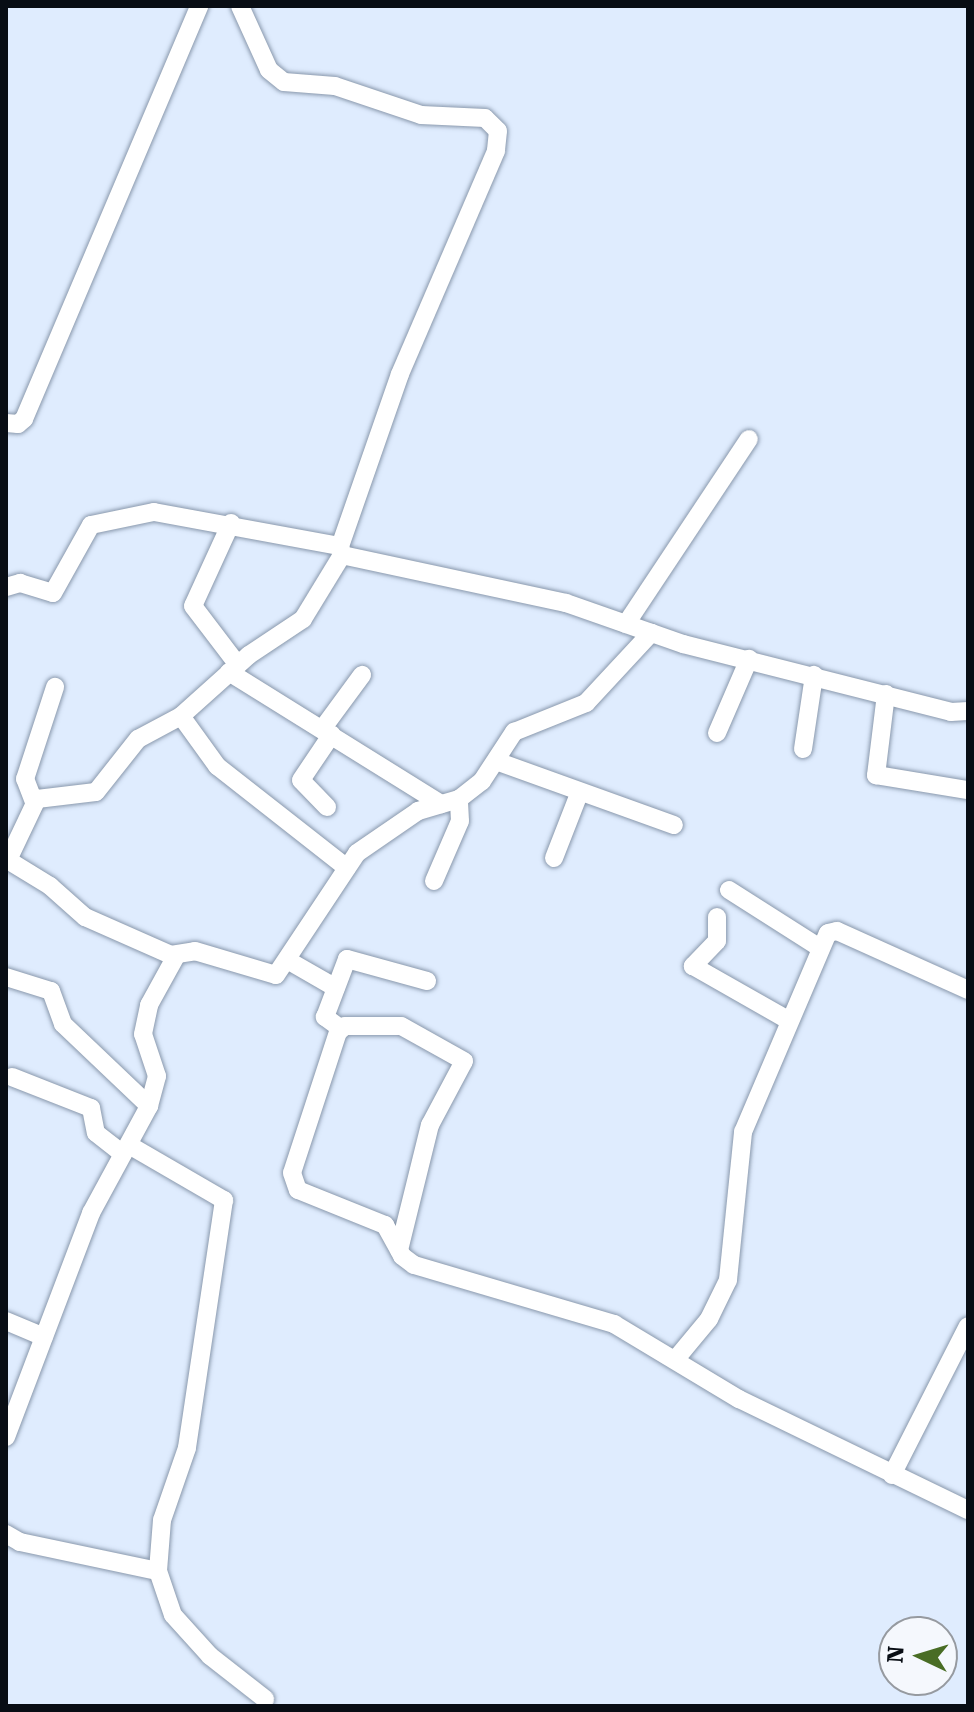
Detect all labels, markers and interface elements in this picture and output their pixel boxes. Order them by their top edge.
north arrow [878,1616,958,1696]
text: N [882,1645,909,1664]

